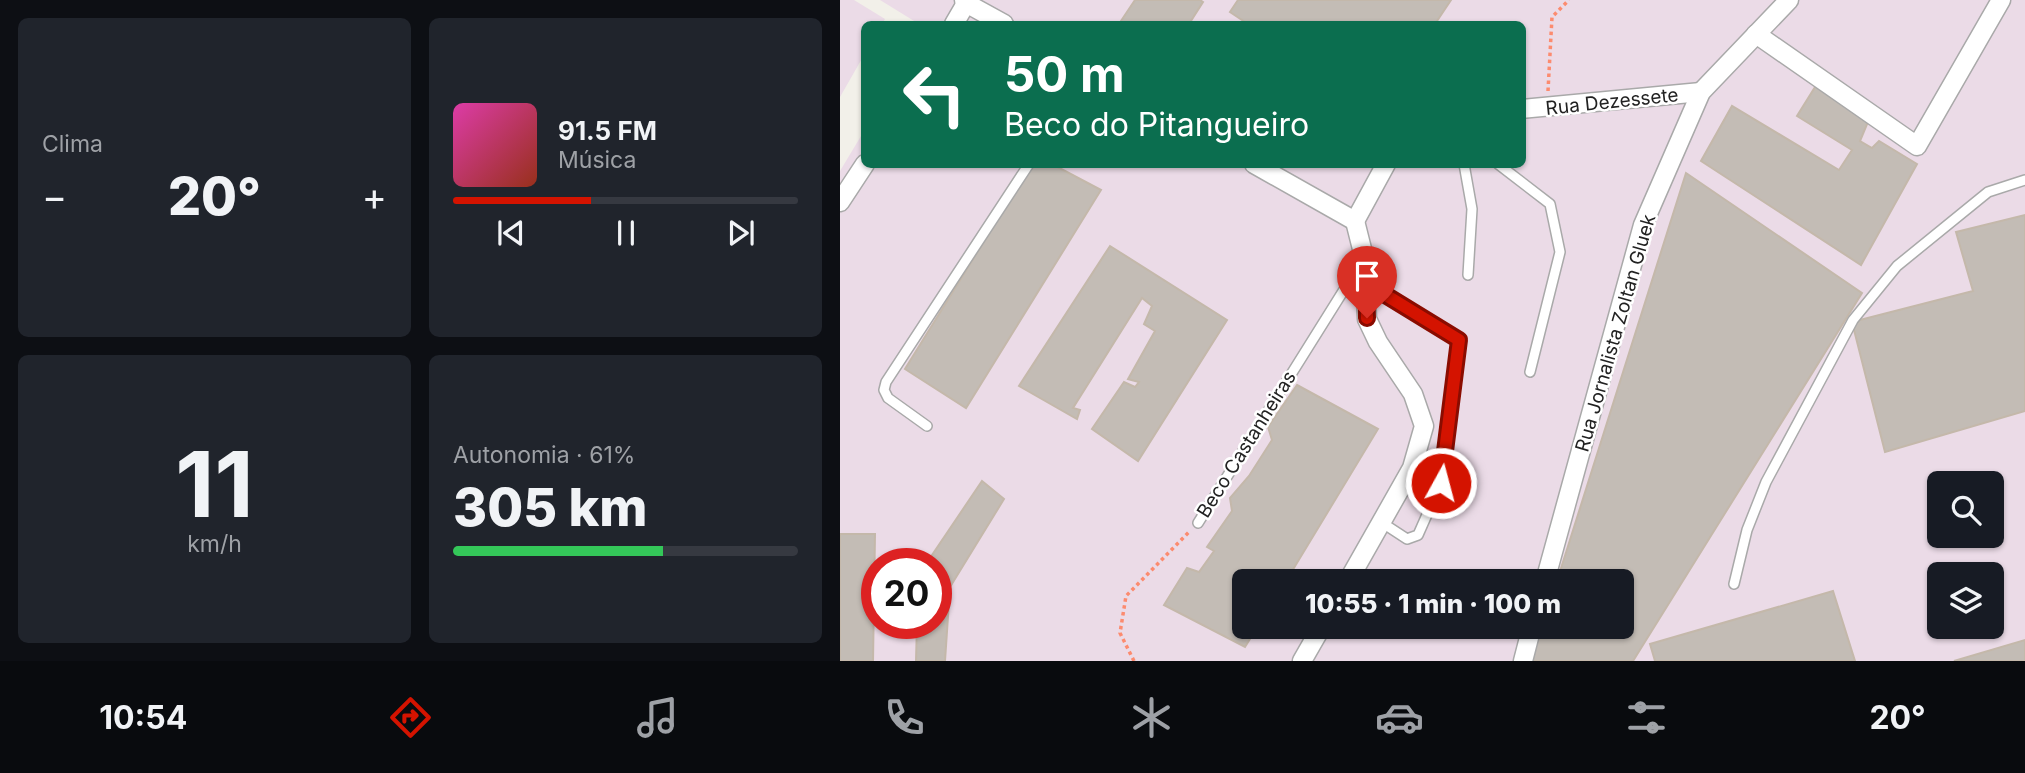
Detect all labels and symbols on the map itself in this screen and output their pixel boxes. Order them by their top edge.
street label: Rua Dezessete [1544,83,1680,120]
street label: Rua Jornalista Zoltan Gluek [1571,211,1661,454]
pin [1337,246,1397,318]
street label: Beco Castanheiras [1192,367,1301,522]
position arrow [1404,446,1478,520]
speed limit sign: 20 [861,548,952,639]

